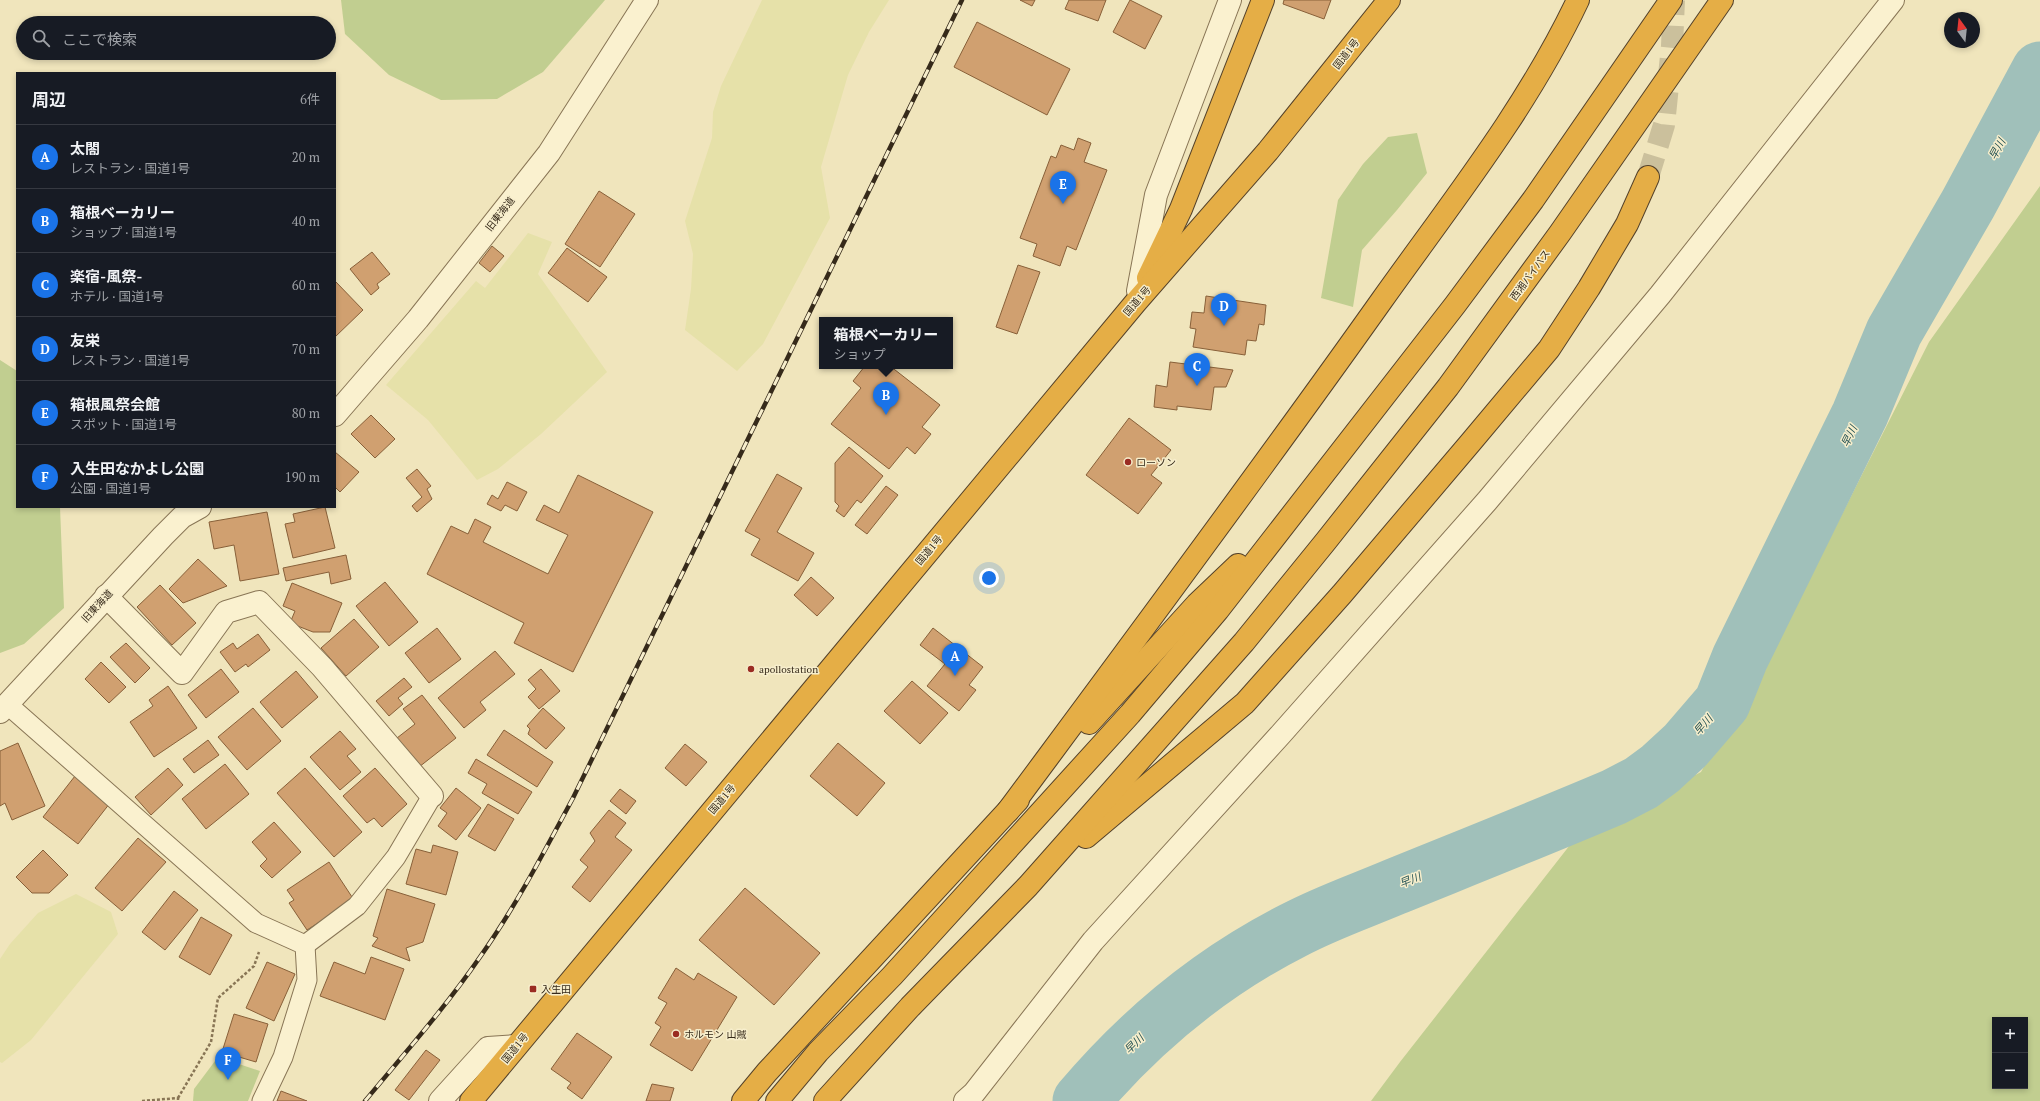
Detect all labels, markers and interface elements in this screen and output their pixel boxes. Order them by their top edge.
north arrow [1944,12,1980,48]
search box [16,16,336,60]
icon: search [30,27,52,49]
text: ここで検索 [62,29,137,49]
street label: 国道1号 [1330,36,1362,72]
text: 周辺 [32,88,66,111]
text: 6件 [300,90,320,108]
water label: 早川 [1986,135,2009,162]
text: 太閤 [70,138,100,158]
text: A [40,148,50,166]
text: 20 m [292,148,320,166]
text: レストラン · 国道1号 [70,159,190,177]
pin: E [1050,171,1076,204]
street label: 旧東海道 [483,194,517,234]
text: 箱根ベーカリー [70,202,175,222]
text: B [41,212,49,230]
text: 40 m [292,212,320,230]
text: ショップ · 国道1号 [70,223,177,241]
street label: 西湘バイパス [1507,247,1553,303]
text: 楽宿-風祭- [70,266,142,286]
text: C [41,276,49,294]
text: 60 m [292,276,320,294]
street label: 国道1号 [1121,283,1153,319]
text: ホテル · 国道1号 [70,287,164,305]
pin: D [1211,293,1237,326]
popup [819,317,953,369]
text: 箱根ベーカリー [833,324,939,344]
text: 友栄 [70,330,100,350]
text: D [40,340,50,358]
text: 70 m [292,340,320,358]
text: ショップ [833,345,886,363]
text: レストラン · 国道1号 [70,351,190,369]
pin: C [1184,353,1210,386]
pin: B [873,382,899,415]
text: 箱根風祭会館 [70,394,160,414]
text: E [41,404,49,422]
text: 80 m [292,404,320,422]
text: スポット · 国道1号 [70,415,177,433]
water label: 早川 [1838,422,1861,449]
place label: ローソン [1136,456,1176,469]
marker: ローソン [1123,457,1133,467]
text: 入生田なかよし公園 [70,458,204,478]
text: F [41,468,49,486]
text: 190 m [285,468,320,486]
text: 公園 · 国道1号 [70,479,151,497]
street label: 国道1号 [913,532,945,568]
your location [979,568,999,588]
street label: 旧東海道 [79,587,115,625]
pin: A [942,643,968,676]
place label: apollostation [759,663,818,676]
marker: apollostation [746,664,756,674]
water label: 早川 [1691,711,1716,738]
street label: 国道1号 [706,781,738,817]
water label: 早川 [1397,869,1424,891]
place label: 入生田 [541,983,571,996]
marker: 入生田 [528,984,538,994]
map controls [1992,1017,2028,1089]
button: + [1992,1017,2028,1053]
place label: ホルモン 山賊 [684,1028,746,1041]
marker: ホルモン 山賊 [671,1029,681,1039]
street label: 国道1号 [499,1030,531,1066]
water label: 早川 [1121,1031,1147,1057]
pin: F [215,1047,241,1080]
button: − [1992,1053,2028,1089]

